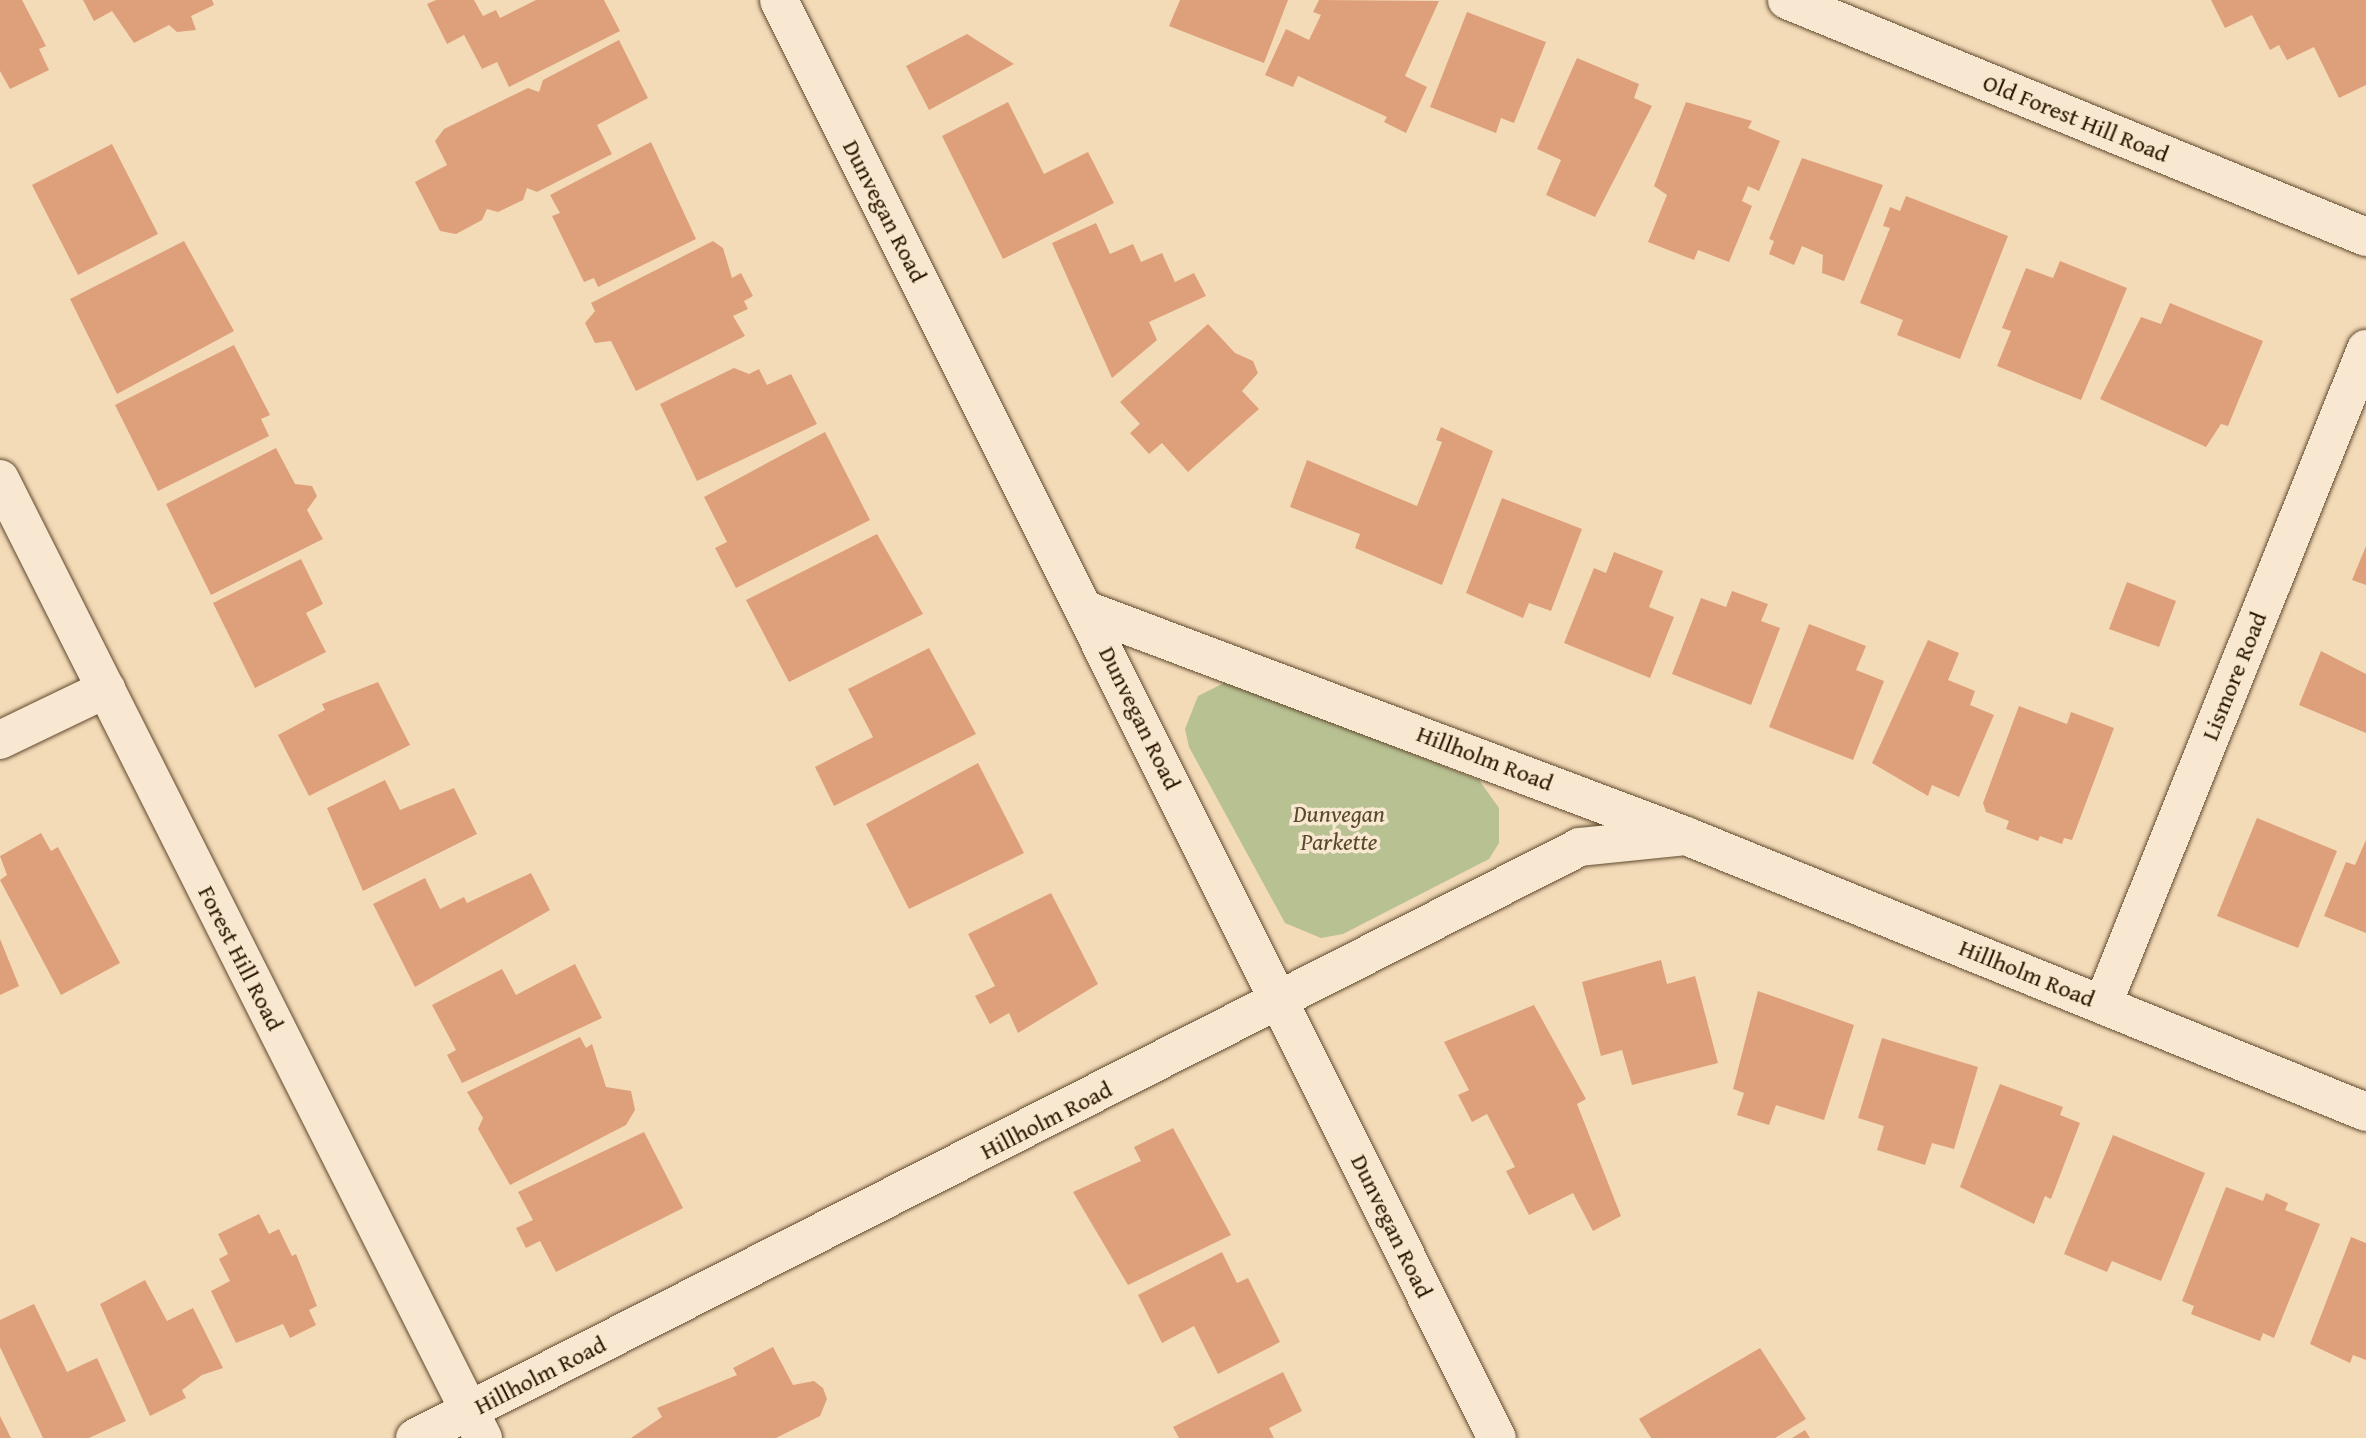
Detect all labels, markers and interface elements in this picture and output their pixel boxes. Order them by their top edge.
street label: Old Forest Hill Road [1979,68,2173,168]
street label: Dunvegan Road [837,135,933,287]
street label: Lismore Road [2195,608,2273,744]
street label: Dunvegan Road [1093,642,1187,794]
street label: Hillholm Road [1413,719,1557,797]
park label: Dunvegan Parkette [1293,800,1385,856]
street label: Forest Hill Road [192,881,290,1035]
street label: Hillholm Road [1955,933,2099,1013]
street label: Hillholm Road [975,1075,1117,1165]
street label: Dunvegan Road [1345,1150,1439,1302]
street label: Hillholm Road [469,1330,611,1420]

